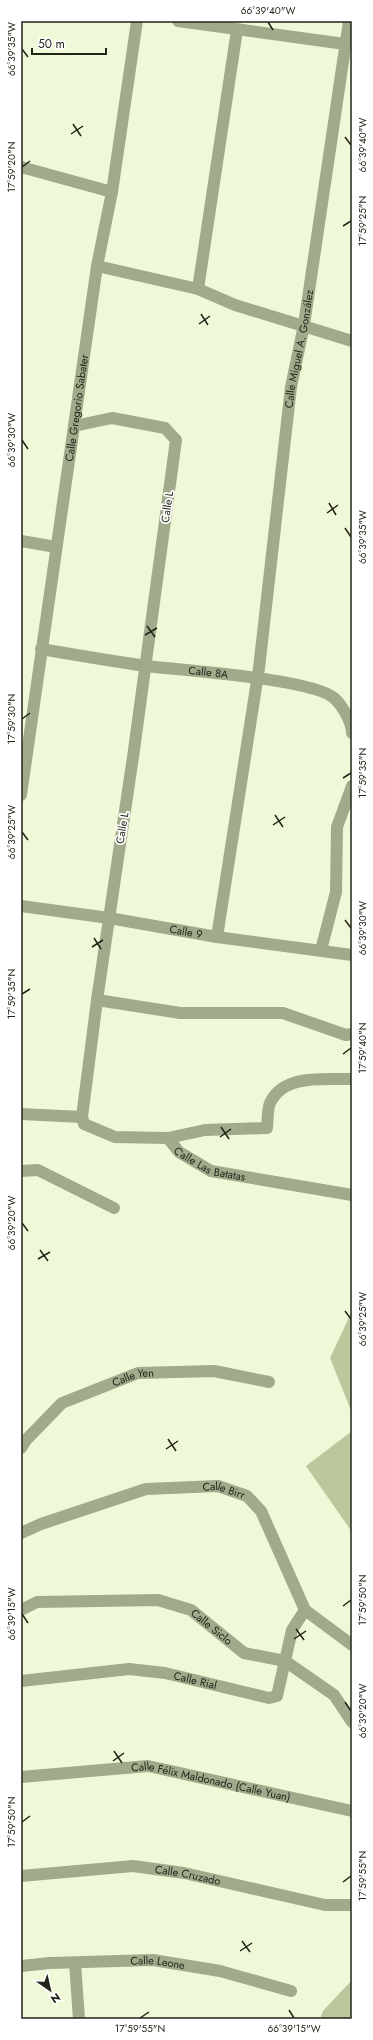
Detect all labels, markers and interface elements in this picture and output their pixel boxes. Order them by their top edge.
text: 66°39'40"W [241,3,295,18]
text: 66°39'35"W [4,22,19,76]
scale bar [32,30,106,56]
text: 50 m [38,35,65,53]
text: 66°39'40"W [355,118,370,172]
text: 17°59'20"N [4,142,19,192]
text: 17°59'25"N [355,196,370,246]
street label: Calle Miguel A. González [281,288,317,409]
street label: Calle Gregorio Sabater [61,353,92,463]
text: 66°39'30"W [4,413,19,467]
street label: Calle L [157,490,177,524]
text: 66°39'35"W [355,510,370,564]
street label: Calle 8A [188,662,230,682]
text: 17°59'30"N [4,694,19,744]
text: 17°59'35"N [355,748,370,798]
text: 66°39'25"W [4,805,19,859]
street label: Calle L [112,811,132,845]
text: 66°39'30"W [355,901,370,955]
street label: Calle 9 [168,921,204,942]
text: 17°59'35"N [4,969,19,1019]
text: 17°59'40"N [355,1022,370,1074]
street label: Calle Las Batatas [170,1143,247,1185]
text: 66°39'20"W [4,1196,19,1250]
text: 66°39'25"W [355,1292,370,1346]
street label: Calle Yen [110,1365,154,1391]
street label: Calle Birr [202,1478,247,1503]
text: 17°59'50"N [355,1575,370,1625]
text: 66°39'15"W [4,1587,19,1641]
street label: Calle Siclo [187,1605,236,1649]
street label: Calle Rial [172,1667,218,1693]
text: 66°39'20"W [355,1684,370,1738]
street label: Calle Félix Maldonado (Calle Yuan) [131,1758,292,1805]
text: 17°59'50"N [4,1797,19,1847]
text: 17°59'55"N [355,1851,370,1901]
street label: Calle Cruzado [154,1861,222,1889]
street label: Calle Leone [130,1952,186,1973]
north arrow [30,1970,70,2010]
text: N [47,1989,64,2007]
text: 17°59'55"N [115,2021,165,2036]
text: 66°39'15"W [267,2021,321,2036]

